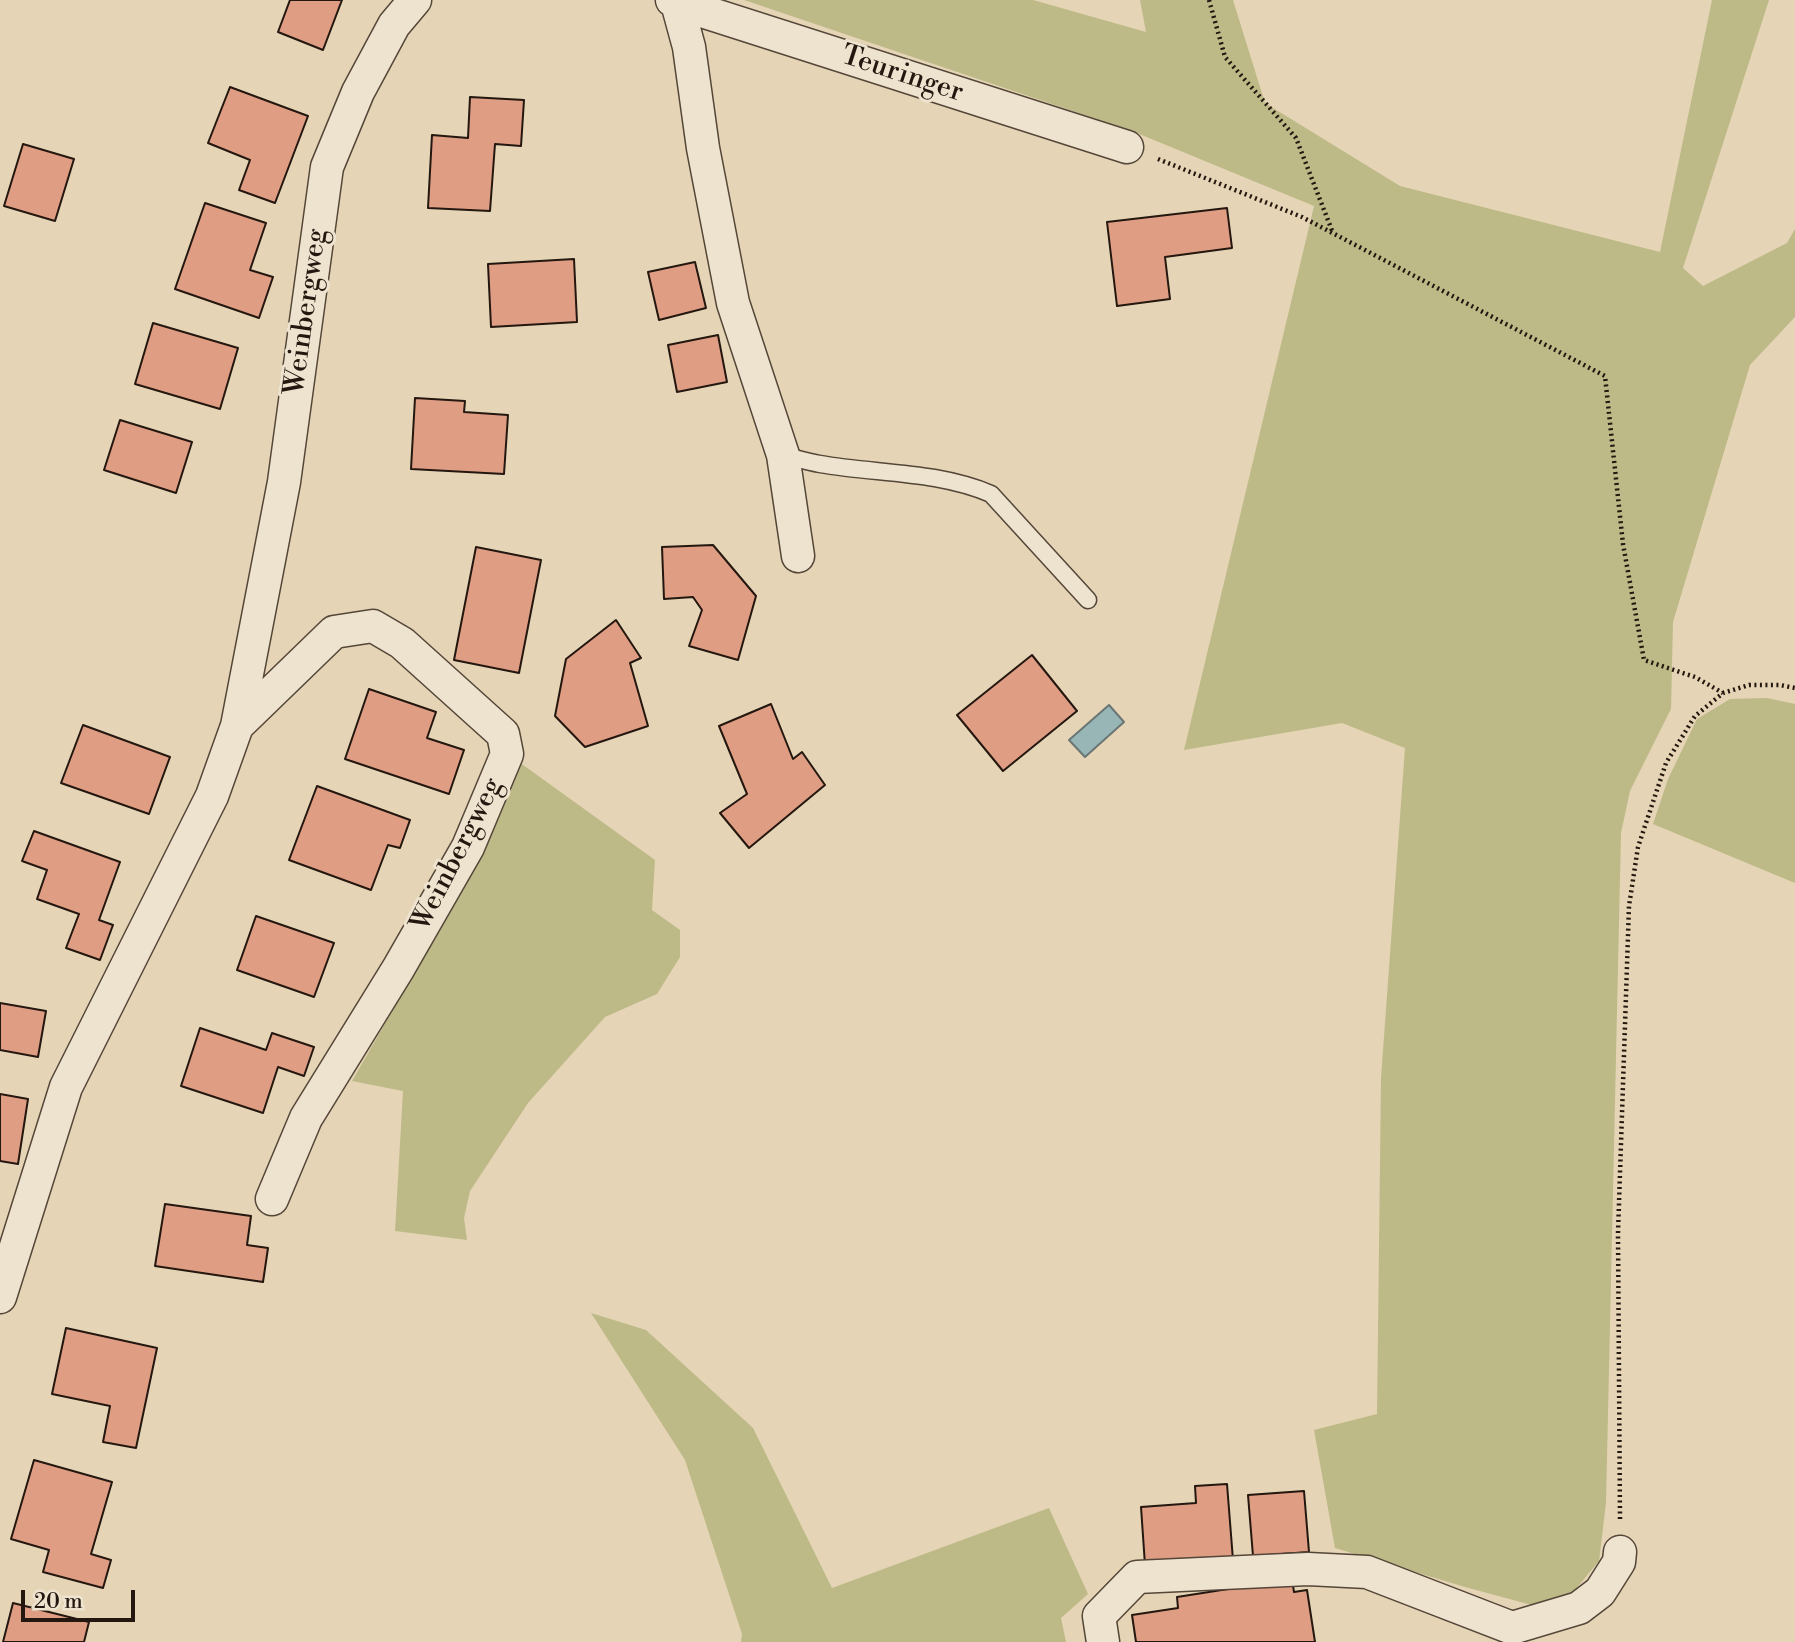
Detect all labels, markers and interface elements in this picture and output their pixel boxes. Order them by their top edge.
street label: Teuringer [837,40,967,110]
street label: Weinbergweg [279,227,335,397]
street label: Weinbergweg [405,773,511,937]
scale bar [24,1576,138,1620]
text: 20 m [34,1589,83,1615]

